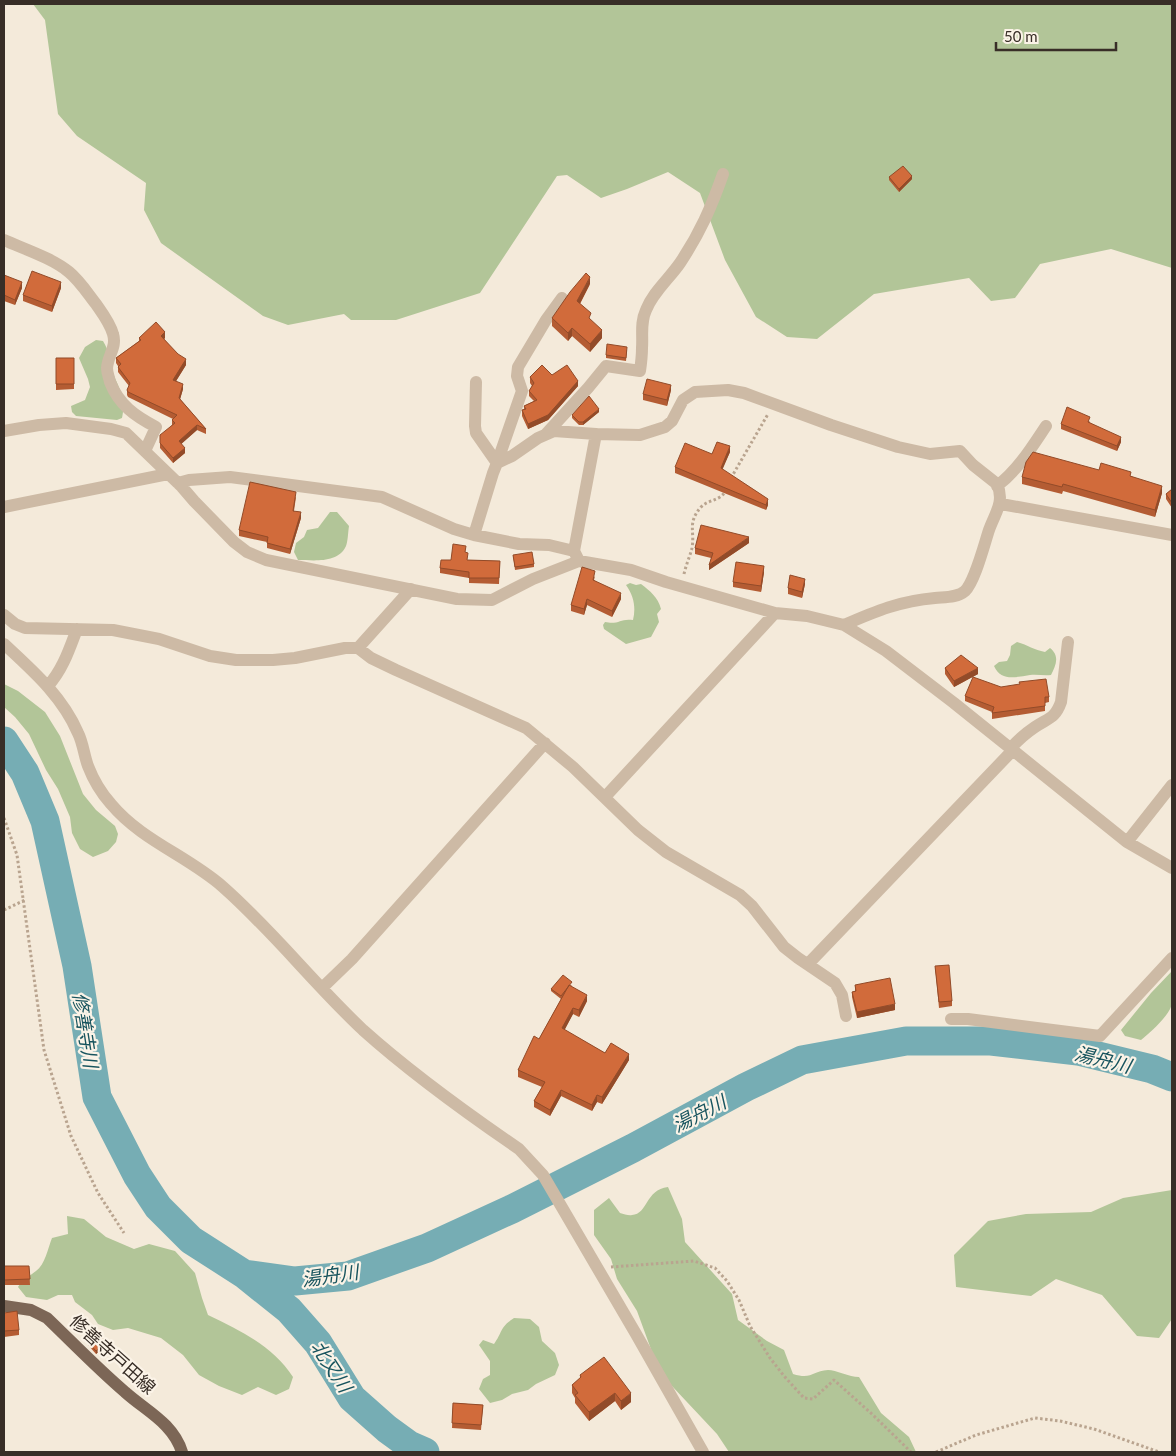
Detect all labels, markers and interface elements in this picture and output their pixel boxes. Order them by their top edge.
scale bar [996,20,1116,52]
text: 50 m [1004,27,1038,45]
water label: 修善寺川 [69,991,104,1071]
water label: 湯舟川 [1073,1041,1135,1078]
water label: 湯舟川 [668,1089,731,1136]
water label: 湯舟川 [300,1259,362,1290]
street label: 修善寺戸田線 [66,1310,160,1398]
water label: 北又川 [307,1336,358,1398]

